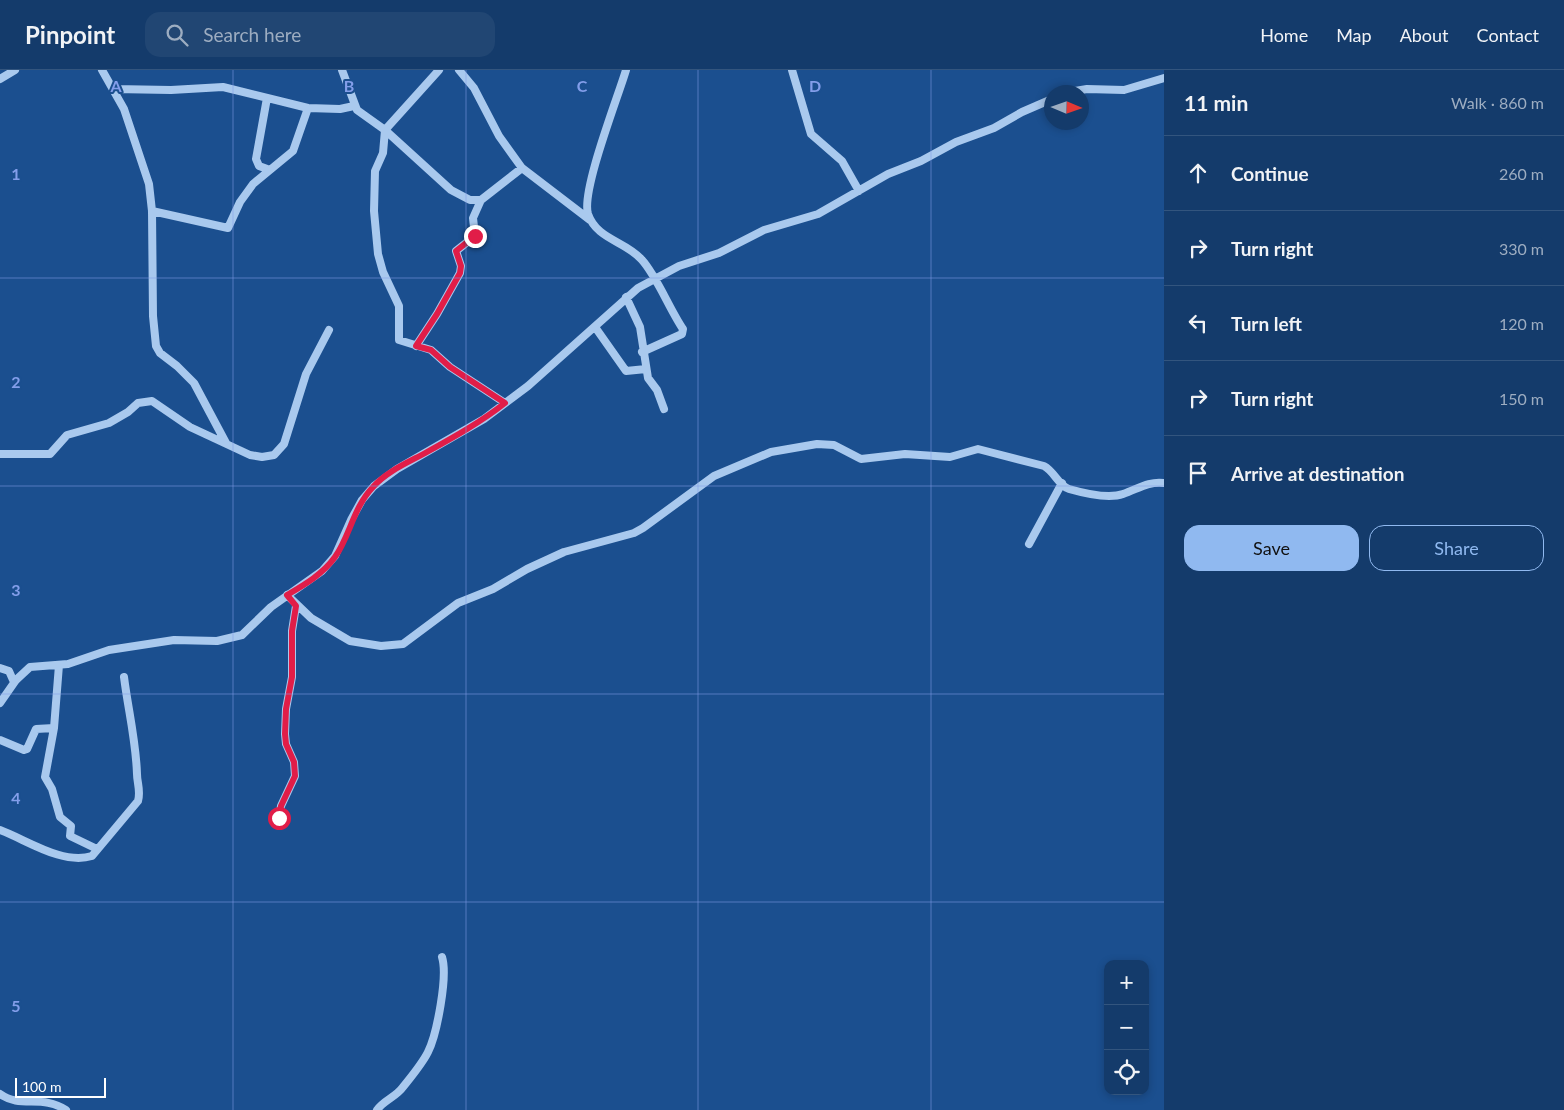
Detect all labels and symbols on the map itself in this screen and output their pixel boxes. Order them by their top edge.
text: A [109,76,122,95]
text: B [344,76,354,95]
text: C [577,76,588,95]
text: D [809,76,821,95]
north arrow [1044,85,1089,130]
text: 1 [11,164,21,183]
route end [464,225,487,248]
text: 2 [11,372,21,391]
text: 3 [11,580,21,599]
text: 4 [11,788,21,807]
route start [268,807,291,830]
text: 5 [11,996,21,1015]
scale bar [15,1075,106,1098]

